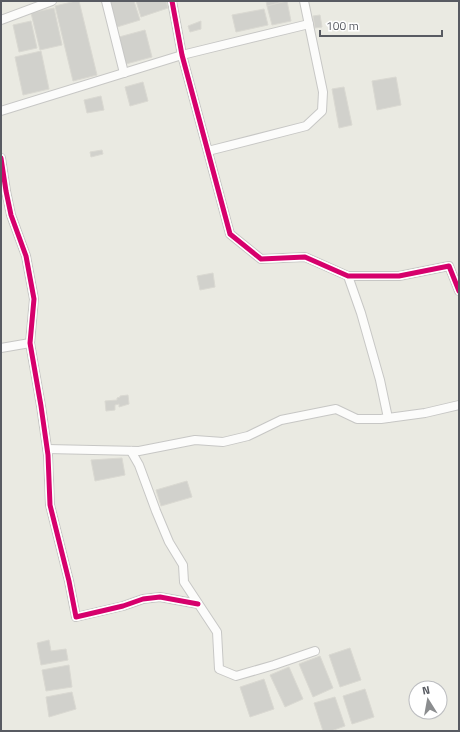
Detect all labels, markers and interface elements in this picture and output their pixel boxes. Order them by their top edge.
scale bar [320,12,442,38]
text: 100 m [326,16,359,35]
north arrow [408,680,448,720]
text: N [421,682,431,699]

